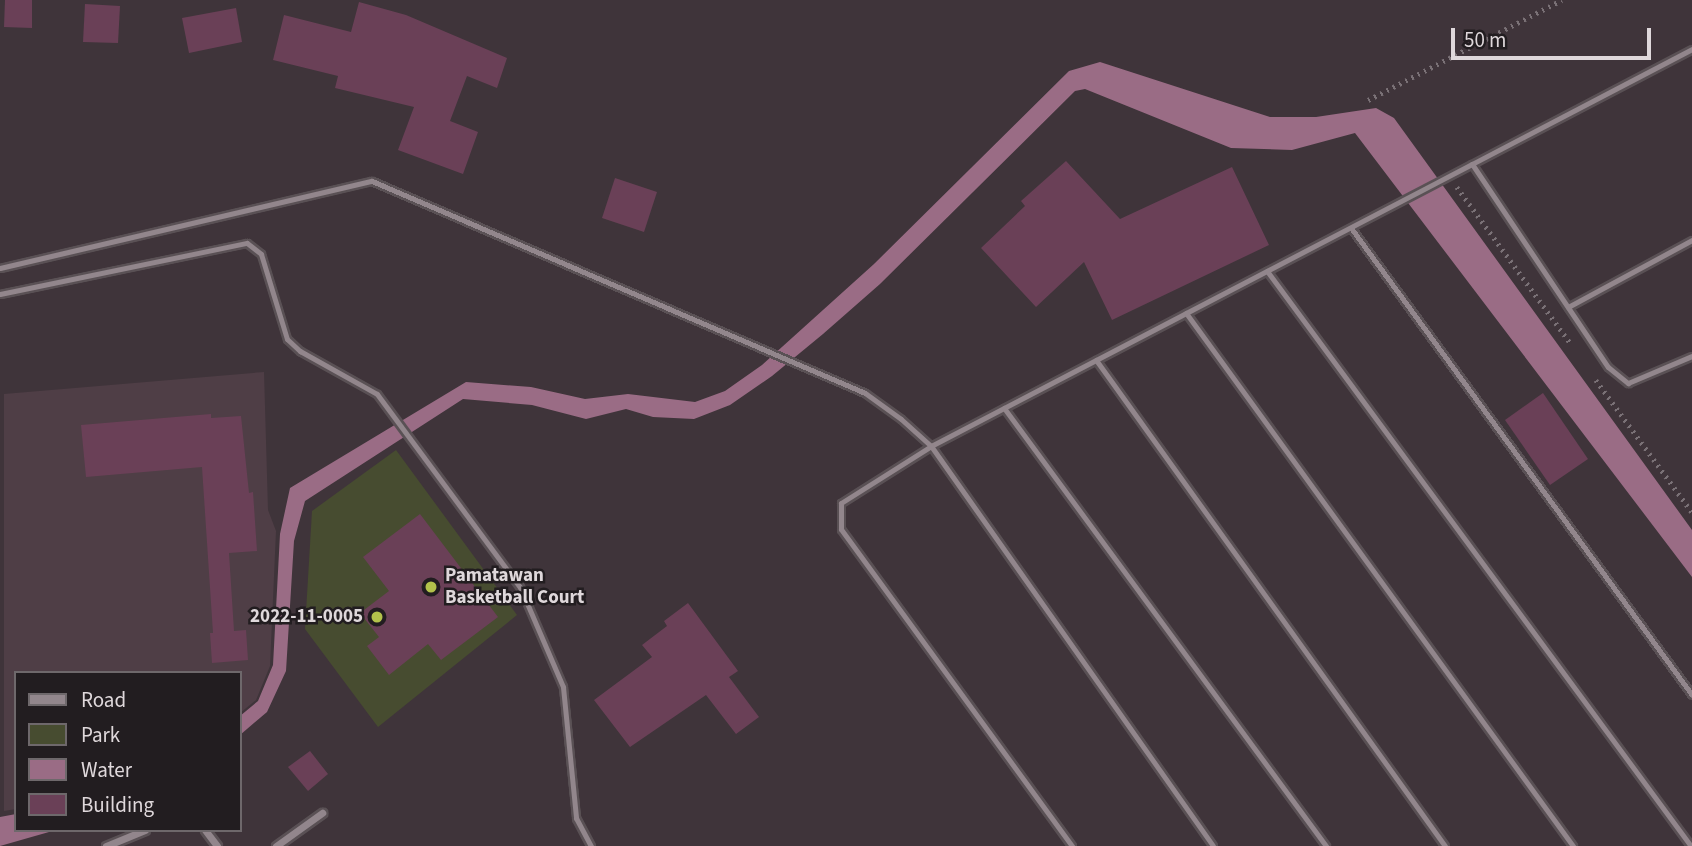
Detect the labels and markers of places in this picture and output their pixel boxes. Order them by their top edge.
place label: Pamatawan Basketball Court [445,565,584,609]
marker: Pamatawan Basketball Court [423,579,439,595]
place label: 2022-11-0005 [250,606,363,628]
marker: 2022-11-0005 [369,609,385,625]

